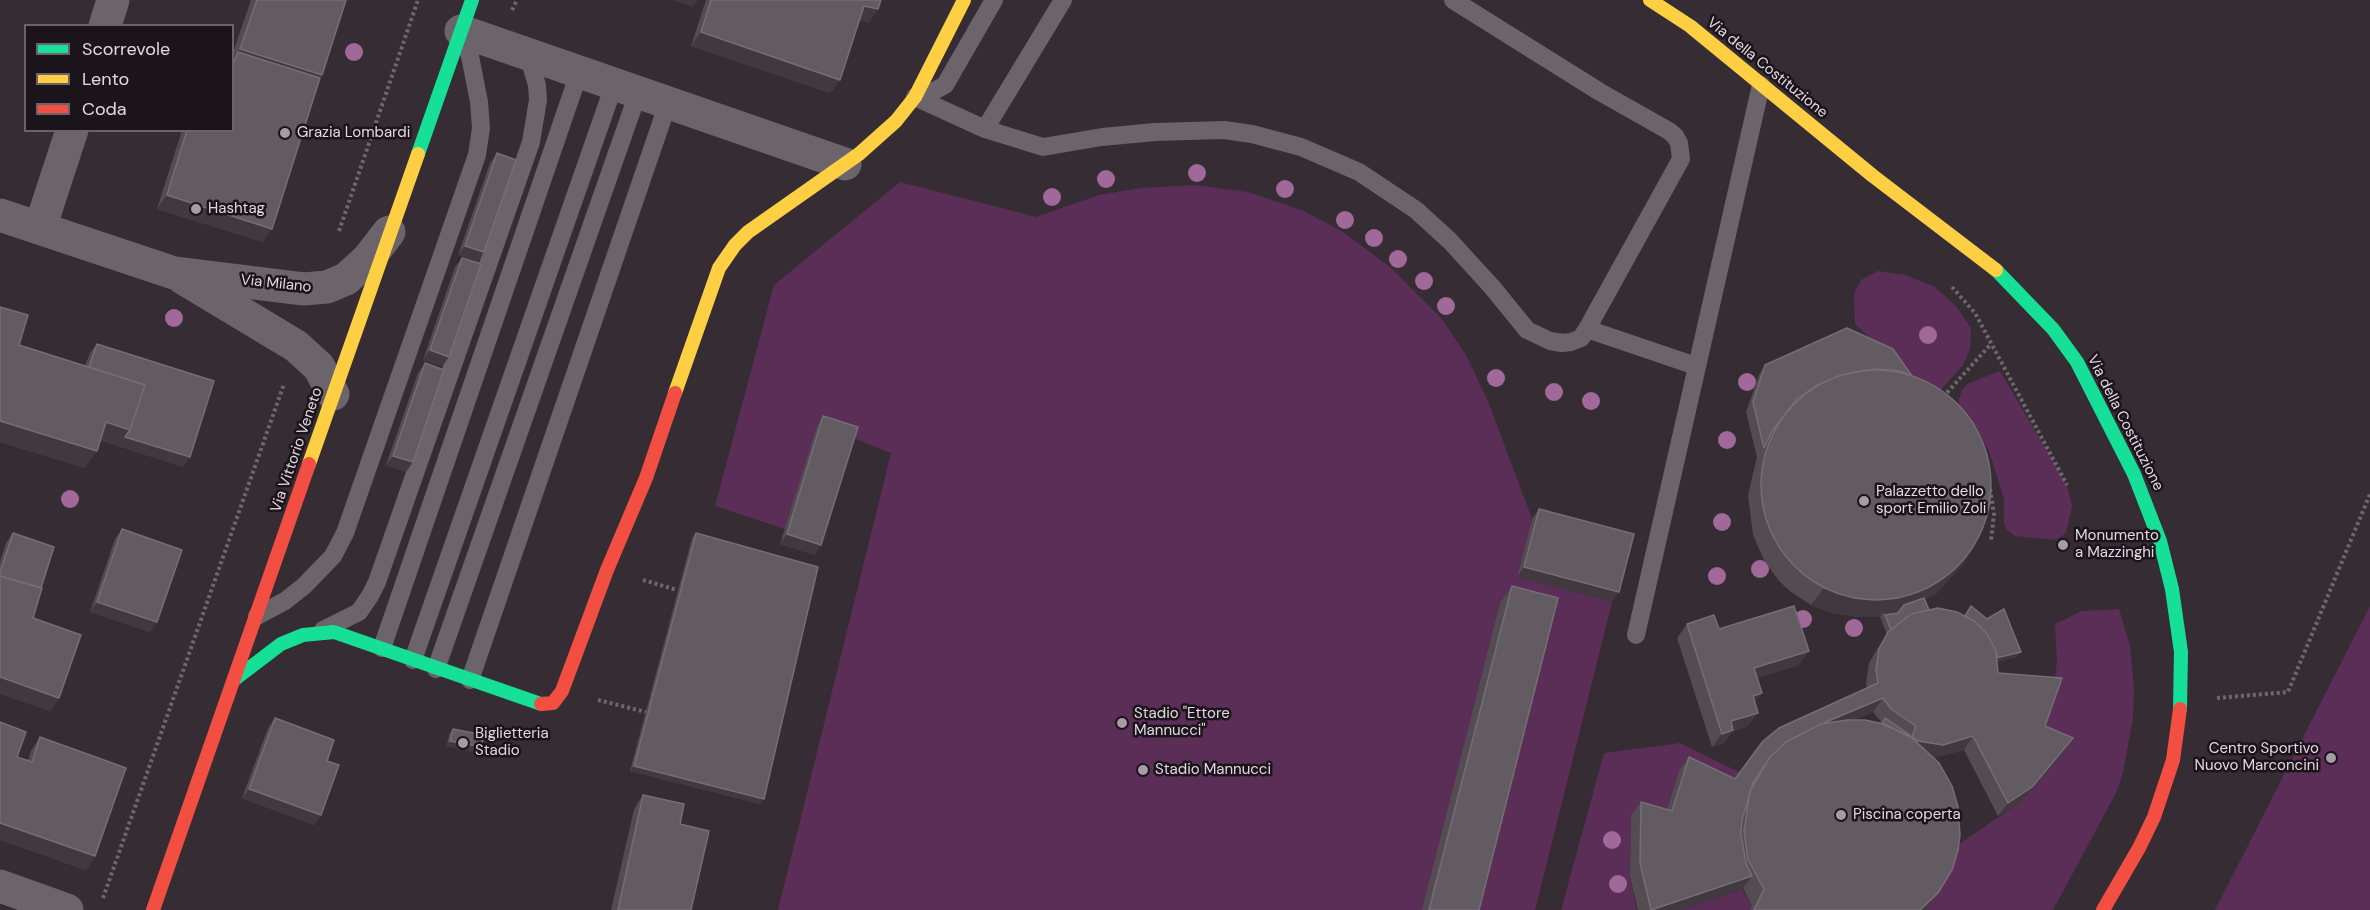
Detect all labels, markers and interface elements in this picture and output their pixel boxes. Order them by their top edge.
street label: Via della Costituzione [1703,14,1831,122]
legend [24,24,234,132]
text: Scorrevole [82,37,170,61]
text: Lento [82,67,129,91]
text: Coda [82,97,127,121]
place label: Grazia Lombardi [297,124,410,142]
marker: Grazia Lombardi [278,126,292,140]
place label: Hashtag [208,200,265,218]
marker: Hashtag [189,202,203,216]
street label: Via Milano [240,271,312,297]
street label: Via della Costituzione [2083,352,2167,494]
street label: Via Vittorio Veneto [267,385,327,515]
place label: Palazzetto dello sport Emilio Zoli [1876,483,1986,518]
marker: Palazzetto dello sport Emilio Zoli [1857,494,1871,508]
place label: Monumento a Mazzinghi [2075,527,2159,562]
marker: Monumento a Mazzinghi [2056,538,2070,552]
place label: Stadio "Ettore Mannucci" [1134,705,1230,740]
marker: Stadio "Ettore Mannucci" [1115,716,1129,730]
place label: Biglietteria Stadio [475,725,549,760]
marker: Biglietteria Stadio [456,736,470,750]
place label: Centro Sportivo Nuovo Marconcini [2195,740,2319,775]
marker: Centro Sportivo Nuovo Marconcini [2324,751,2338,765]
place label: Stadio Mannucci [1155,761,1271,779]
marker: Stadio Mannucci [1136,763,1150,777]
place label: Piscina coperta [1853,806,1961,824]
marker: Piscina coperta [1834,808,1848,822]

